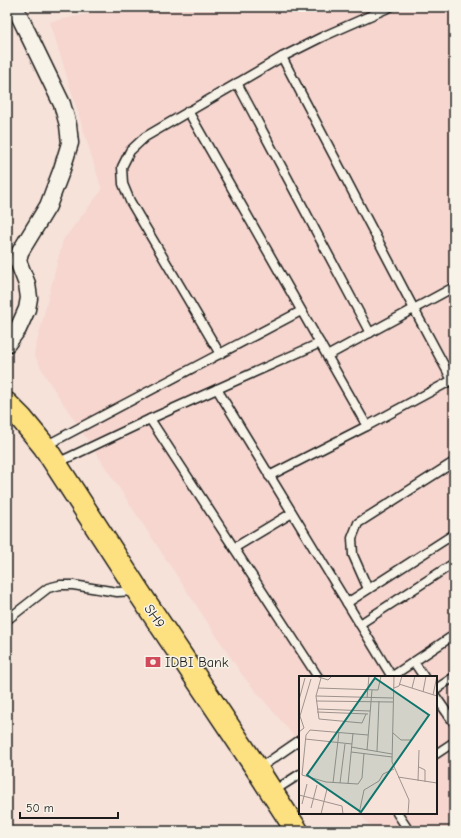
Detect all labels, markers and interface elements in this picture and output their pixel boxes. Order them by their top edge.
street label: SH9 [140,601,169,632]
bank icon: IDBI Bank [144,653,162,671]
place label: IDBI Bank [165,654,229,671]
inset map [299,676,437,814]
scale bar [20,794,118,820]
text: 50 m [26,801,54,815]

